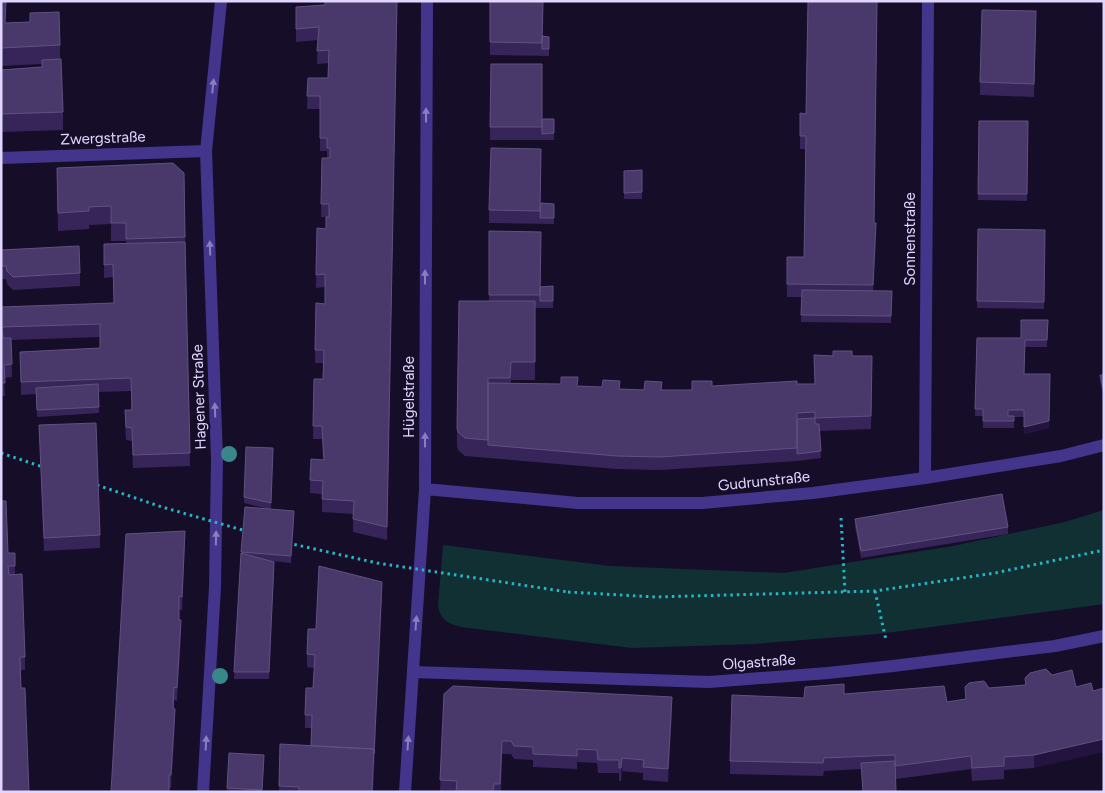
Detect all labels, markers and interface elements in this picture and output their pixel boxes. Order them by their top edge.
one-way arrow [209,78,217,94]
one-way arrow [422,107,430,123]
street label: Zwergstraße [60,128,146,148]
street label: Sonnenstraße [901,192,919,286]
one-way arrow [205,240,213,256]
one-way arrow [421,269,429,285]
street label: Hagener Straße [188,344,210,450]
street label: Hügelstraße [400,356,418,438]
one-way arrow [211,402,219,418]
one-way arrow [421,432,429,448]
street label: Gudrunstraße [717,467,811,495]
one-way arrow [212,530,220,546]
one-way arrow [413,615,421,631]
street label: Olgastraße [722,650,796,674]
one-way arrow [202,735,210,751]
one-way arrow [404,735,412,751]

